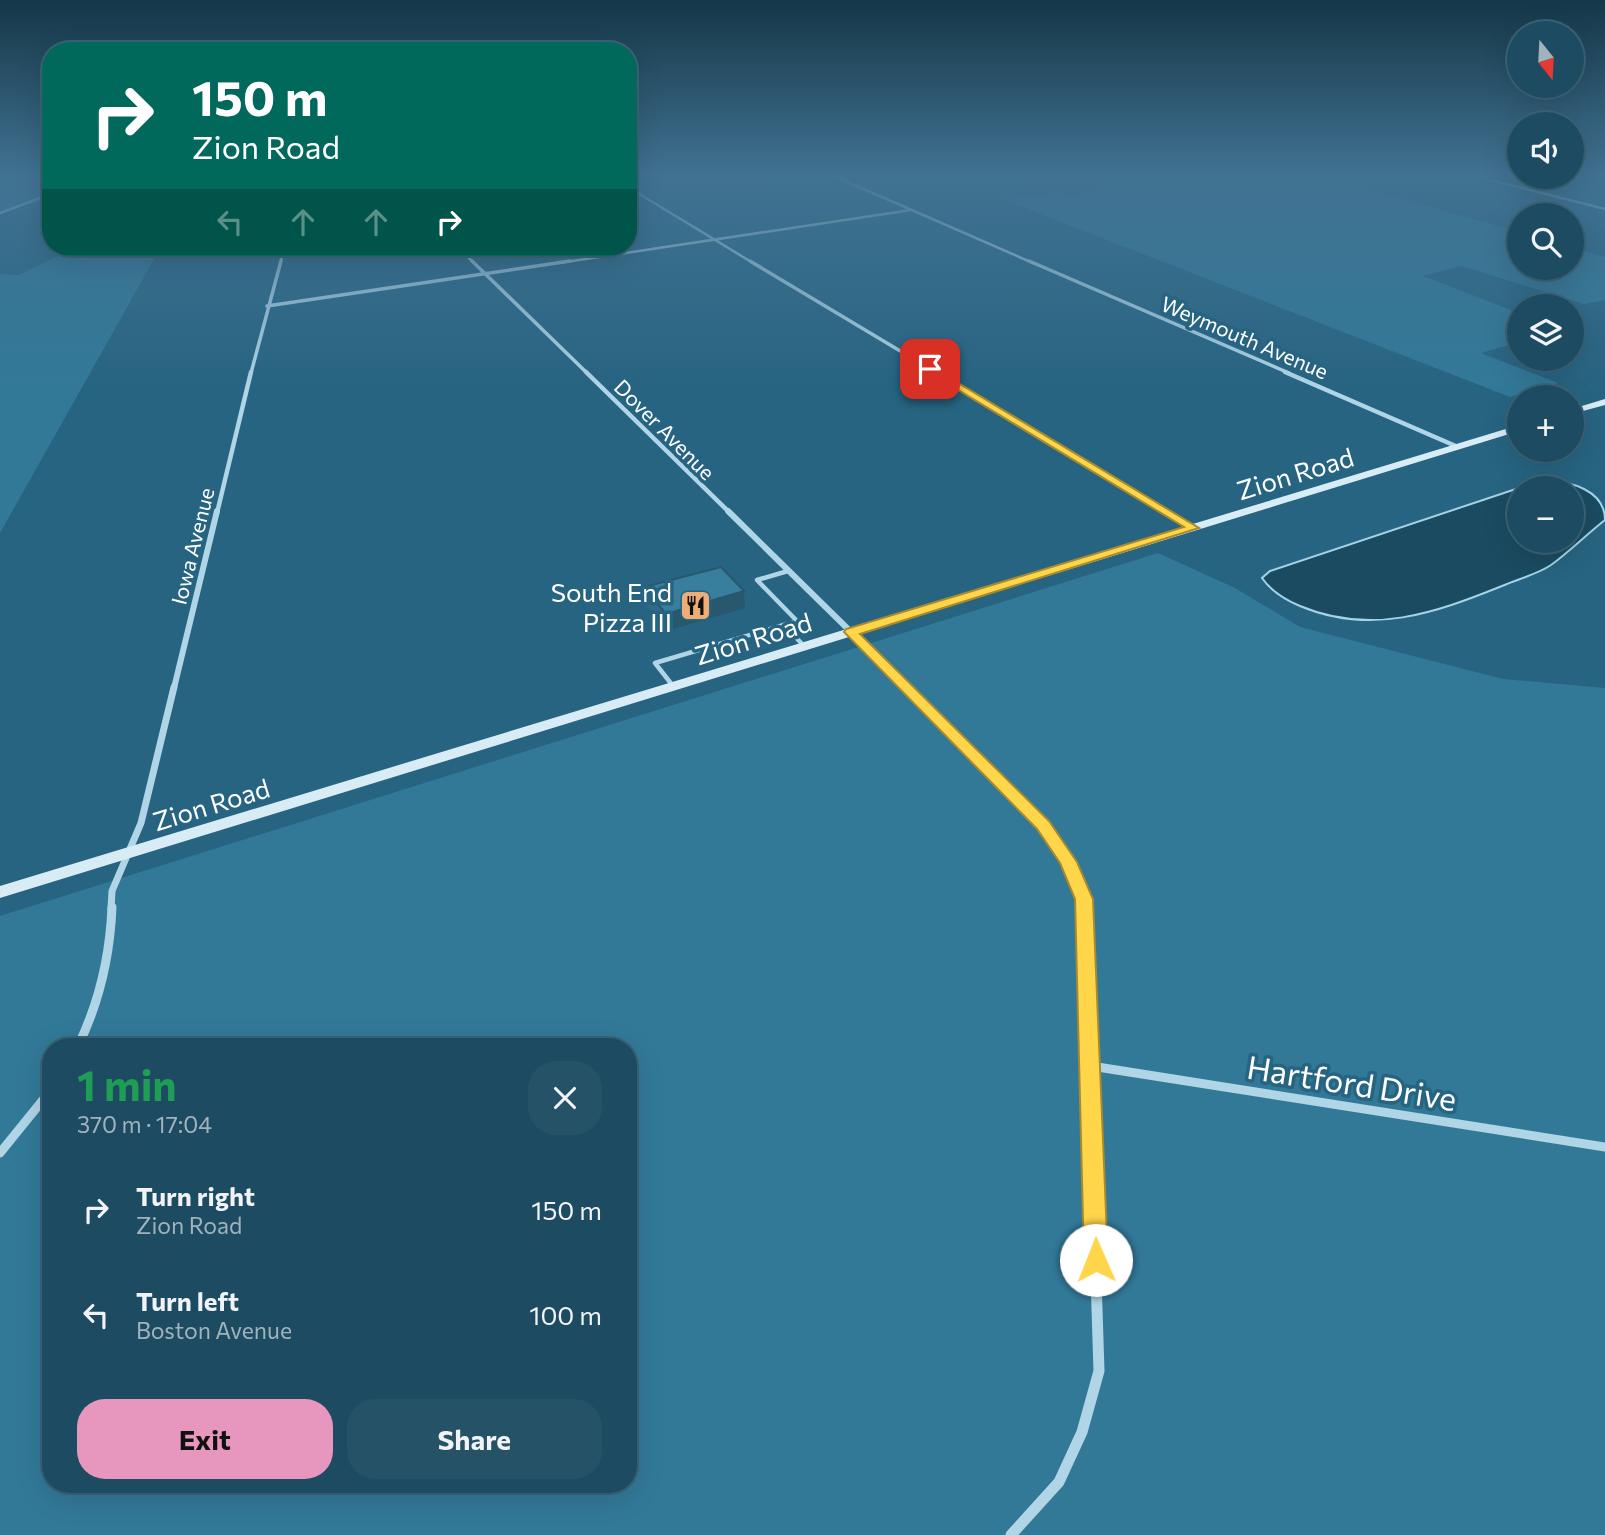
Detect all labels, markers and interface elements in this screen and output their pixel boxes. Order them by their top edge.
north arrow [1507,21,1584,98]
map controls [1507,21,1584,553]
text: 150 m [192,66,327,126]
icon: right [77,70,168,161]
button: sound [1507,112,1584,189]
text: Zion Road [192,126,340,166]
icon: left [211,203,249,241]
icon: ahead [284,203,322,241]
icon: ahead [357,203,395,241]
icon: right [430,203,468,241]
button: search [1507,203,1584,280]
street label: Weymouth Avenue [1158,291,1332,383]
button: layers [1507,294,1584,371]
pin [900,339,960,399]
icon: arrive [911,350,949,388]
street label: Dover Avenue [610,374,720,484]
button: + [1507,385,1584,462]
street label: Zion Road [1233,441,1357,505]
button: − [1507,476,1584,553]
street label: Iowa Avenue [165,485,219,607]
place label: South End Pizza III [551,576,672,637]
restaurant icon: South End Pizza III [678,589,712,623]
street label: Zion Road [691,606,815,670]
street label: Zion Road [149,772,273,836]
street label: Hartford Drive [1244,1046,1460,1118]
text: 1 min [77,1058,177,1110]
button: close [528,1061,602,1135]
text: 370 m · 17:04 [77,1110,212,1138]
text: Turn right [136,1180,255,1211]
icon: right [77,1191,115,1229]
text: 150 m [531,1194,602,1225]
text: Zion Road [136,1211,242,1239]
position arrow [1059,1223,1133,1297]
text: Turn left [136,1285,239,1316]
icon: left [77,1296,115,1334]
text: 100 m [529,1299,602,1330]
text: Boston Avenue [136,1316,292,1344]
button: Exit [77,1399,333,1479]
button: Share [347,1399,602,1479]

